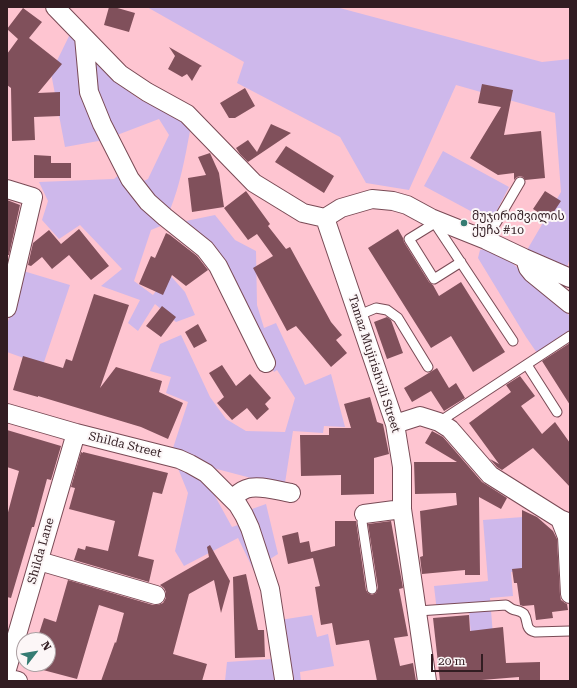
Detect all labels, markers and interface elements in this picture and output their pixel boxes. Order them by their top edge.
place label: მუჯირიშვილის ქუჩა #10 [472,209,565,237]
marker: მუჯირიშვილის ქუჩა #10 [459,218,469,228]
street label: Tamaz Mujirishvili Street [345,293,403,435]
street label: Shilda Street [87,429,163,461]
street label: Shilda Lane [25,516,57,586]
north arrow [16,632,56,672]
text: N [38,639,54,653]
scale bar [433,646,485,672]
text: 20 m [438,654,465,668]

